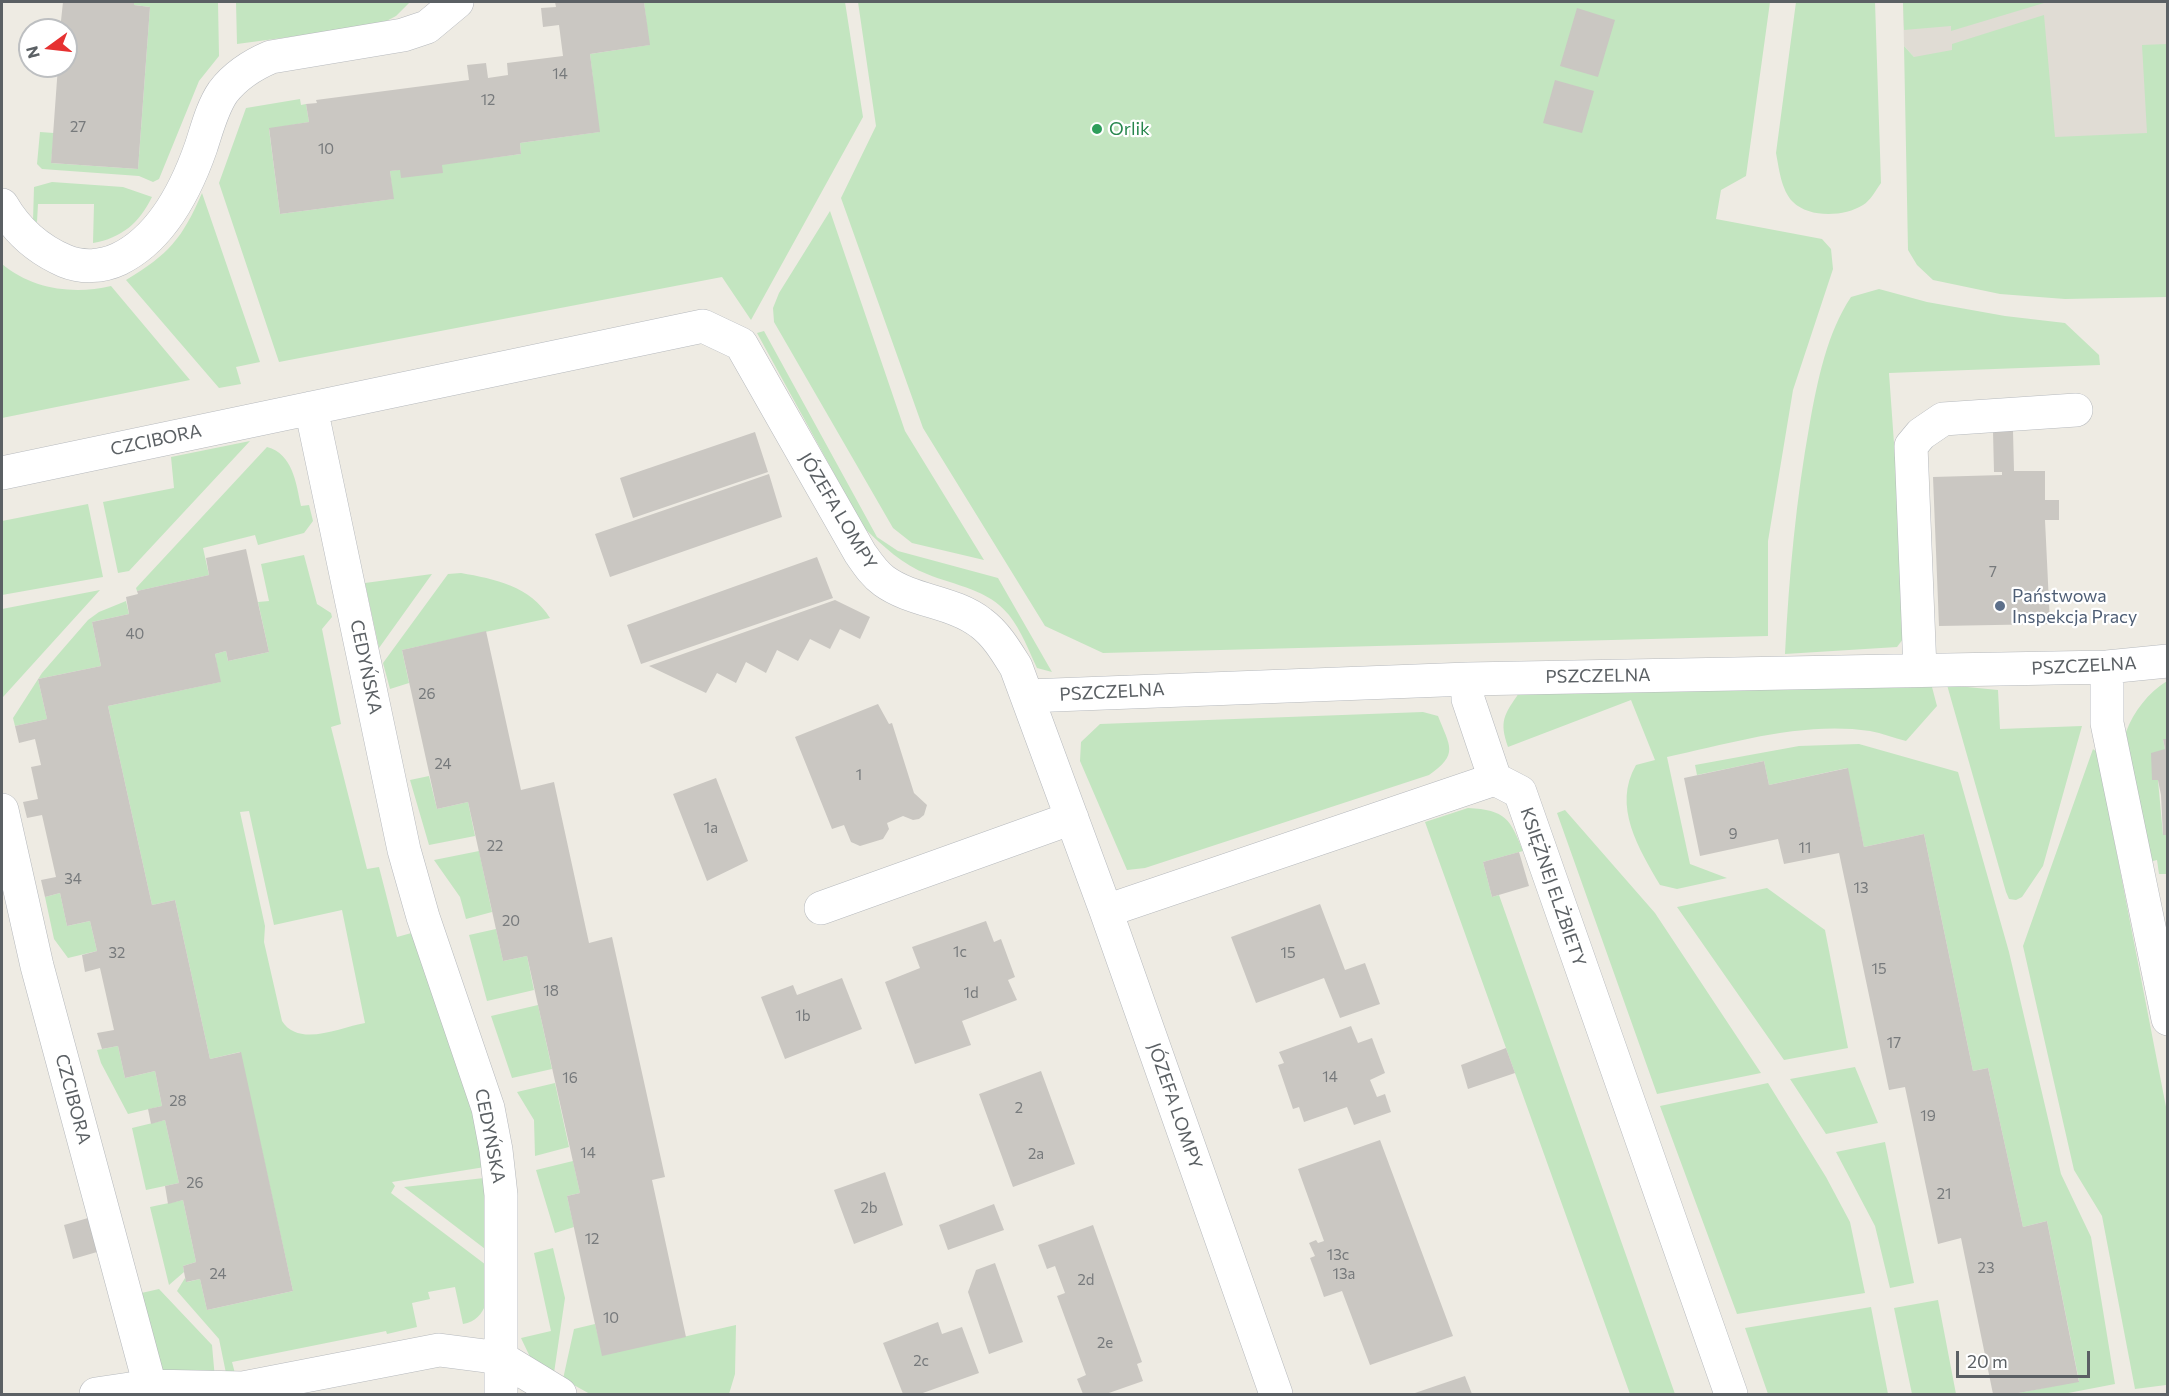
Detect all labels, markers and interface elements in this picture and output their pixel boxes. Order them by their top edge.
north arrow [18,18,78,78]
text: N [21,44,43,61]
house number: 14 [552,65,568,83]
house number: 12 [481,91,495,109]
house number: 27 [70,118,86,136]
place label: Orlik [1109,118,1150,140]
marker: Orlik [1090,122,1104,136]
house number: 10 [318,140,334,158]
street label: CZCIBORA [109,420,203,460]
street label: JÓZEFA LOMPY [795,449,881,573]
house number: 7 [1989,563,1997,581]
place label: Państwowa Inspekcja Pracy [2012,585,2137,628]
marker: Państwowa Inspekcja Pracy [1993,599,2007,613]
street label: CEDYŃSKA [345,618,387,716]
house number: 40 [126,625,144,643]
street label: PSZCZELNA [2031,652,2137,680]
street label: PSZCZELNA [1545,664,1651,688]
street label: PSZCZELNA [1059,678,1165,706]
house number: 26 [418,685,436,703]
house number: 24 [434,755,452,773]
house number: 1 [856,766,862,784]
street label: KSIĘŻNEJ ELŻBIETY [1516,805,1590,969]
house number: 1a [704,819,718,837]
house number: 9 [1728,825,1738,843]
house number: 22 [487,837,503,855]
house number: 11 [1799,839,1811,857]
house number: 34 [64,870,82,888]
house number: 13 [1854,879,1868,897]
house number: 20 [502,912,520,930]
house number: 1c [953,943,967,961]
house number: 32 [109,944,125,962]
house number: 15 [1280,944,1296,962]
house number: 15 [1871,960,1887,978]
house number: 18 [543,982,559,1000]
house number: 1d [963,984,979,1002]
house number: 1b [795,1007,811,1025]
house number: 17 [1887,1034,1901,1052]
street label: JÓZEFA LOMPY [1143,1040,1207,1172]
street label: CZCIBORA [51,1052,95,1146]
house number: 14 [1322,1068,1338,1086]
house number: 16 [562,1069,578,1087]
street label: CEDYŃSKA [470,1087,510,1185]
house number: 28 [169,1092,187,1110]
house number: 2 [1015,1099,1023,1117]
house number: 19 [1920,1107,1936,1125]
house number: 14 [580,1144,596,1162]
house number: 2a [1028,1145,1044,1163]
house number: 26 [186,1174,204,1192]
house number: 21 [1937,1185,1951,1203]
house number: 2b [860,1199,878,1217]
house number: 12 [585,1230,599,1248]
house number: 13c [1327,1246,1349,1264]
house number: 23 [1978,1259,1994,1277]
house number: 24 [209,1265,227,1283]
house number: 13a [1333,1265,1355,1283]
house number: 2d [1078,1271,1094,1289]
house number: 10 [603,1309,619,1327]
house number: 2e [1097,1334,1113,1352]
scale bar [1959,1339,2092,1377]
text: 20 m [1967,1350,2008,1372]
house number: 2c [913,1352,929,1370]

